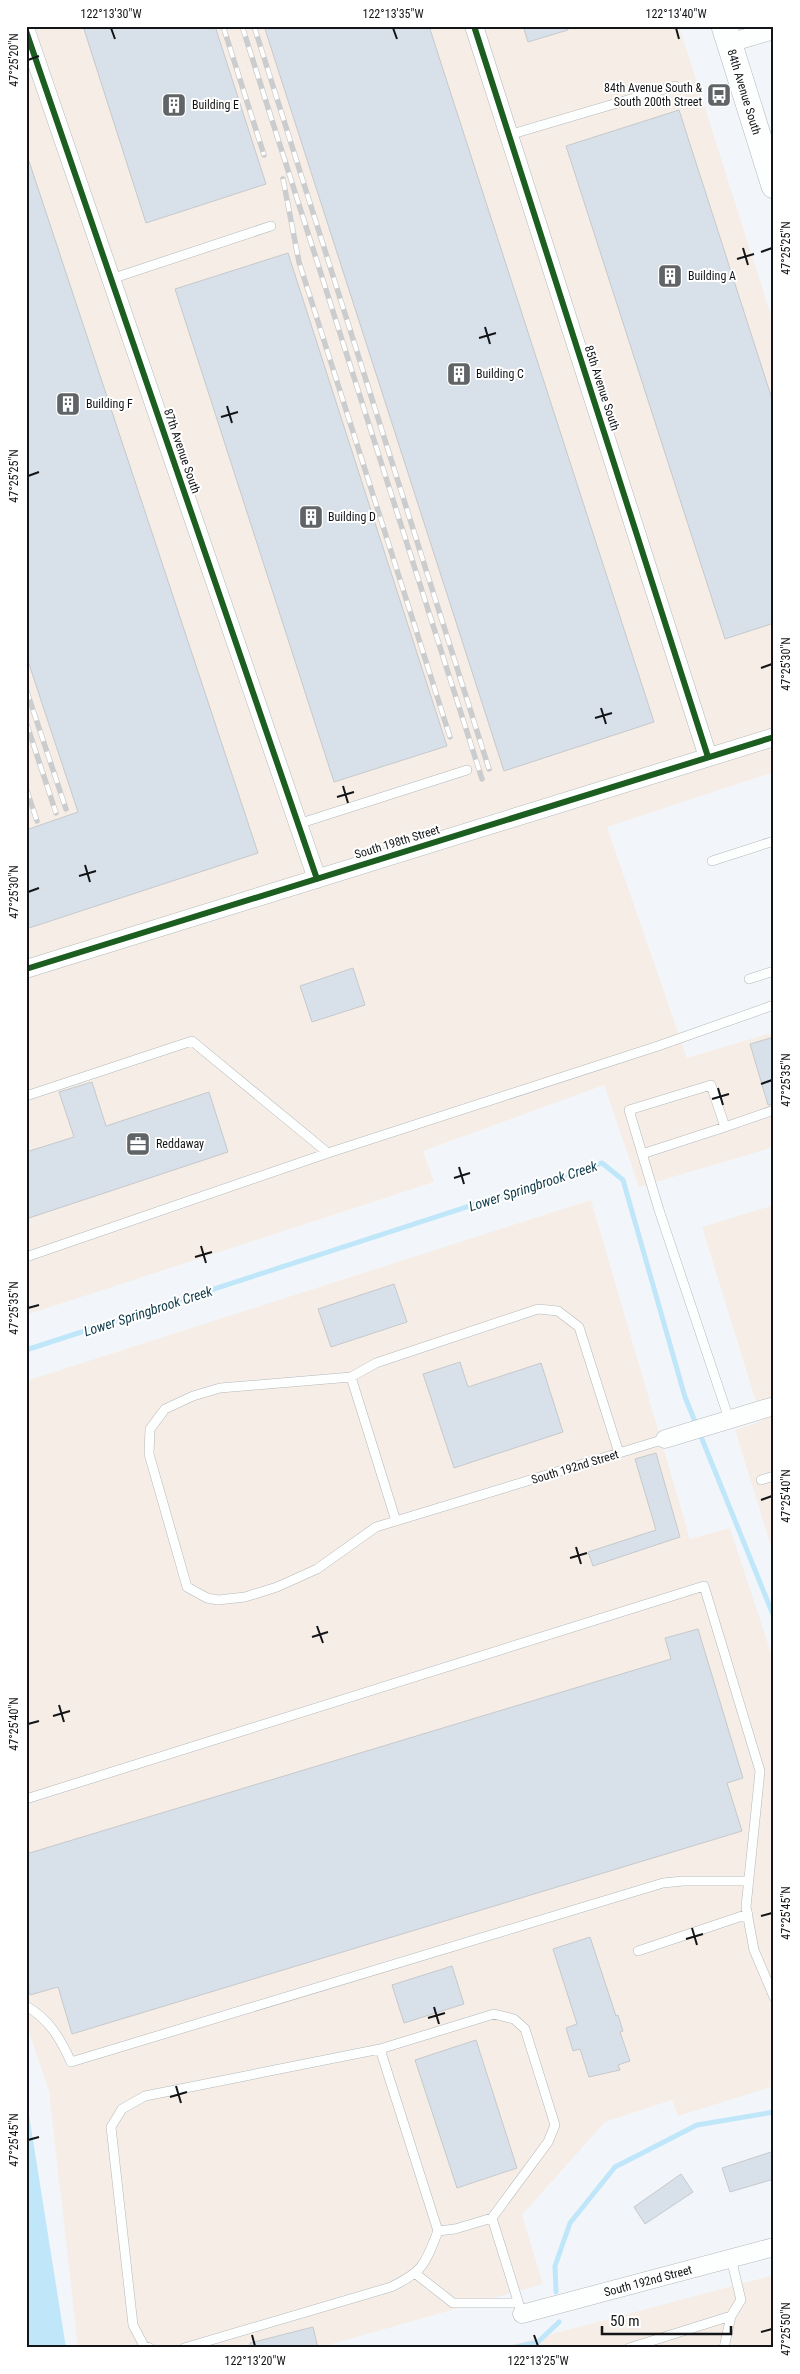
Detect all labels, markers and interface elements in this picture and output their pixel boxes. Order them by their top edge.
text: 122°13'30"W [80,7,142,21]
text: 122°13'35"W [362,7,424,21]
text: 122°13'40"W [645,7,707,21]
text: 47°25'20"N [7,33,21,87]
street label: 84th Avenue South [724,48,764,137]
place label: 84th Avenue South & South 200th Street [604,81,702,109]
bus stop icon: 84th Avenue South & South 200th Street [706,82,732,108]
building icon: Building E [161,92,187,118]
place label: Building E [192,98,239,112]
text: 47°25'25"N [779,221,793,275]
building icon: Building A [657,263,683,289]
place label: Building A [688,269,736,283]
street label: 85th Avenue South [582,344,622,433]
building icon: Building C [446,361,472,387]
place label: Building C [476,367,524,381]
building icon: Building F [55,391,81,417]
place label: Building F [86,397,133,411]
street label: 87th Avenue South [161,407,203,495]
text: 47°25'25"N [7,449,21,503]
building icon: Building D [298,504,324,530]
place label: Building D [328,510,376,524]
text: 47°25'30"N [779,637,793,691]
street label: South 198th Street [353,822,442,862]
text: 47°25'30"N [7,865,21,919]
text: 47°25'35"N [779,1053,793,1107]
office icon: Reddaway [125,1131,151,1157]
place label: Reddaway [156,1137,204,1151]
water label: Lower Springbrook Creek [467,1157,600,1214]
text: 47°25'35"N [7,1281,21,1335]
water label: Lower Springbrook Creek [82,1282,215,1339]
street label: South 192nd Street [530,1447,621,1487]
text: 47°25'40"N [779,1469,793,1523]
text: 47°25'40"N [7,1697,21,1751]
text: 47°25'45"N [779,1886,793,1940]
text: 47°25'45"N [7,2113,21,2167]
street label: South 192nd Street [602,2262,694,2299]
text: 47°25'50"N [779,2302,793,2356]
scale bar [602,2304,731,2336]
text: 50 m [610,2312,640,2330]
text: 122°13'20"W [224,2354,286,2368]
text: 122°13'25"W [507,2354,569,2368]

